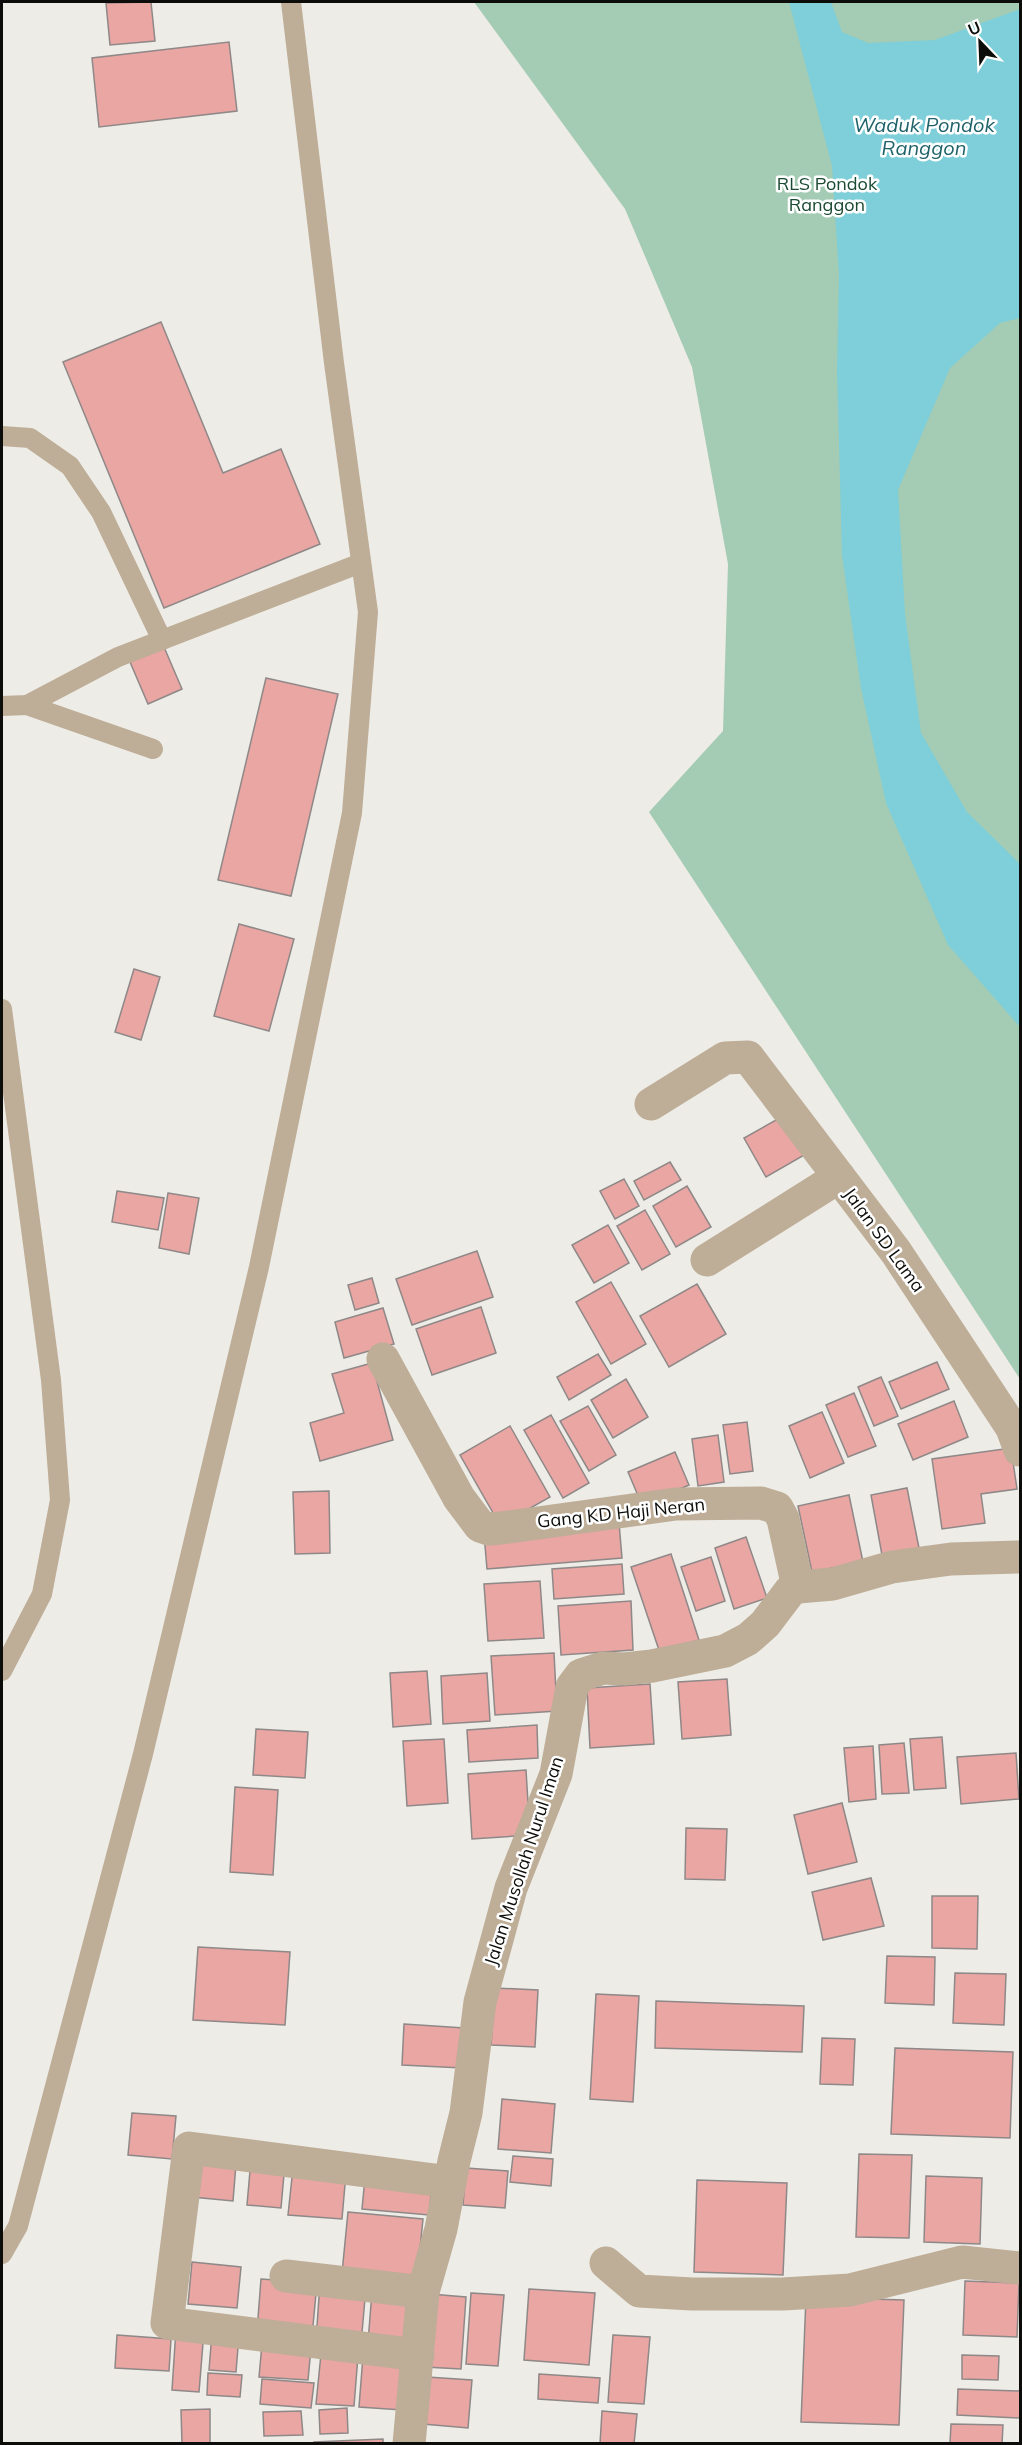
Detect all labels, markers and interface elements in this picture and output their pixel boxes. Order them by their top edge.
north arrow [950,12,1010,72]
text: U [965,17,983,40]
water label: Waduk Pondok Ranggon [853,112,995,160]
park label: RLS Pondok Ranggon [777,172,878,216]
street label: Jalan SD Lama [839,1183,930,1296]
street label: Gang KD Haji Neran [536,1492,706,1533]
street label: Jalan Musollah Nurul Iman [479,1754,568,1968]

